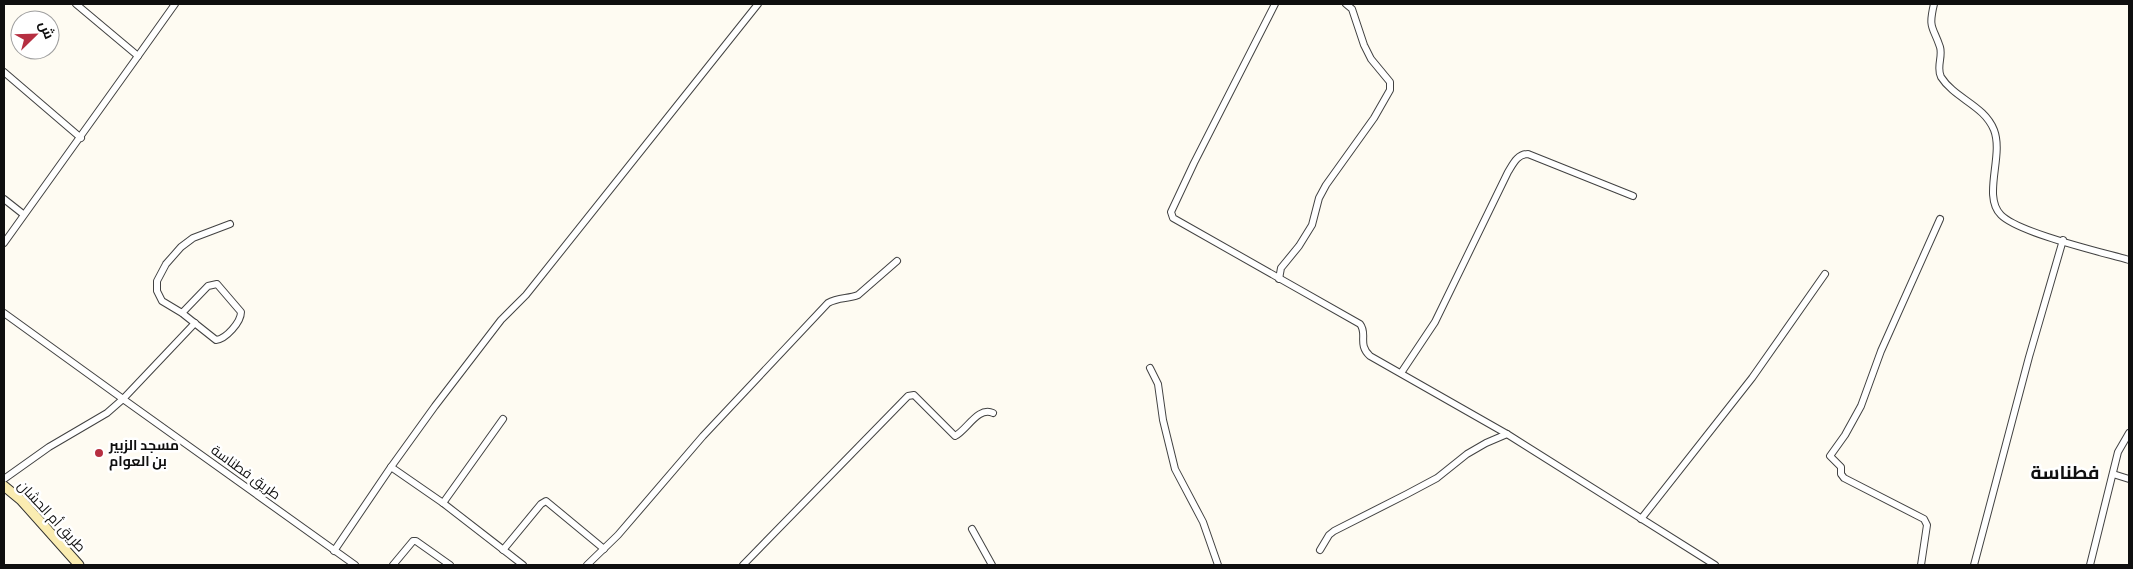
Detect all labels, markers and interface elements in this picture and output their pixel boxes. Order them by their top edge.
north arrow [10,10,60,60]
text: ش [35,17,61,42]
place label: مسجد الزبير بن العوام [108,434,179,471]
street label: طريق فطناسة [208,439,286,503]
marker: مسجد الزبير بن العوام [93,447,105,459]
district label: فطناسة [2030,457,2100,485]
street label: طريق أم الحشان [13,475,91,556]

